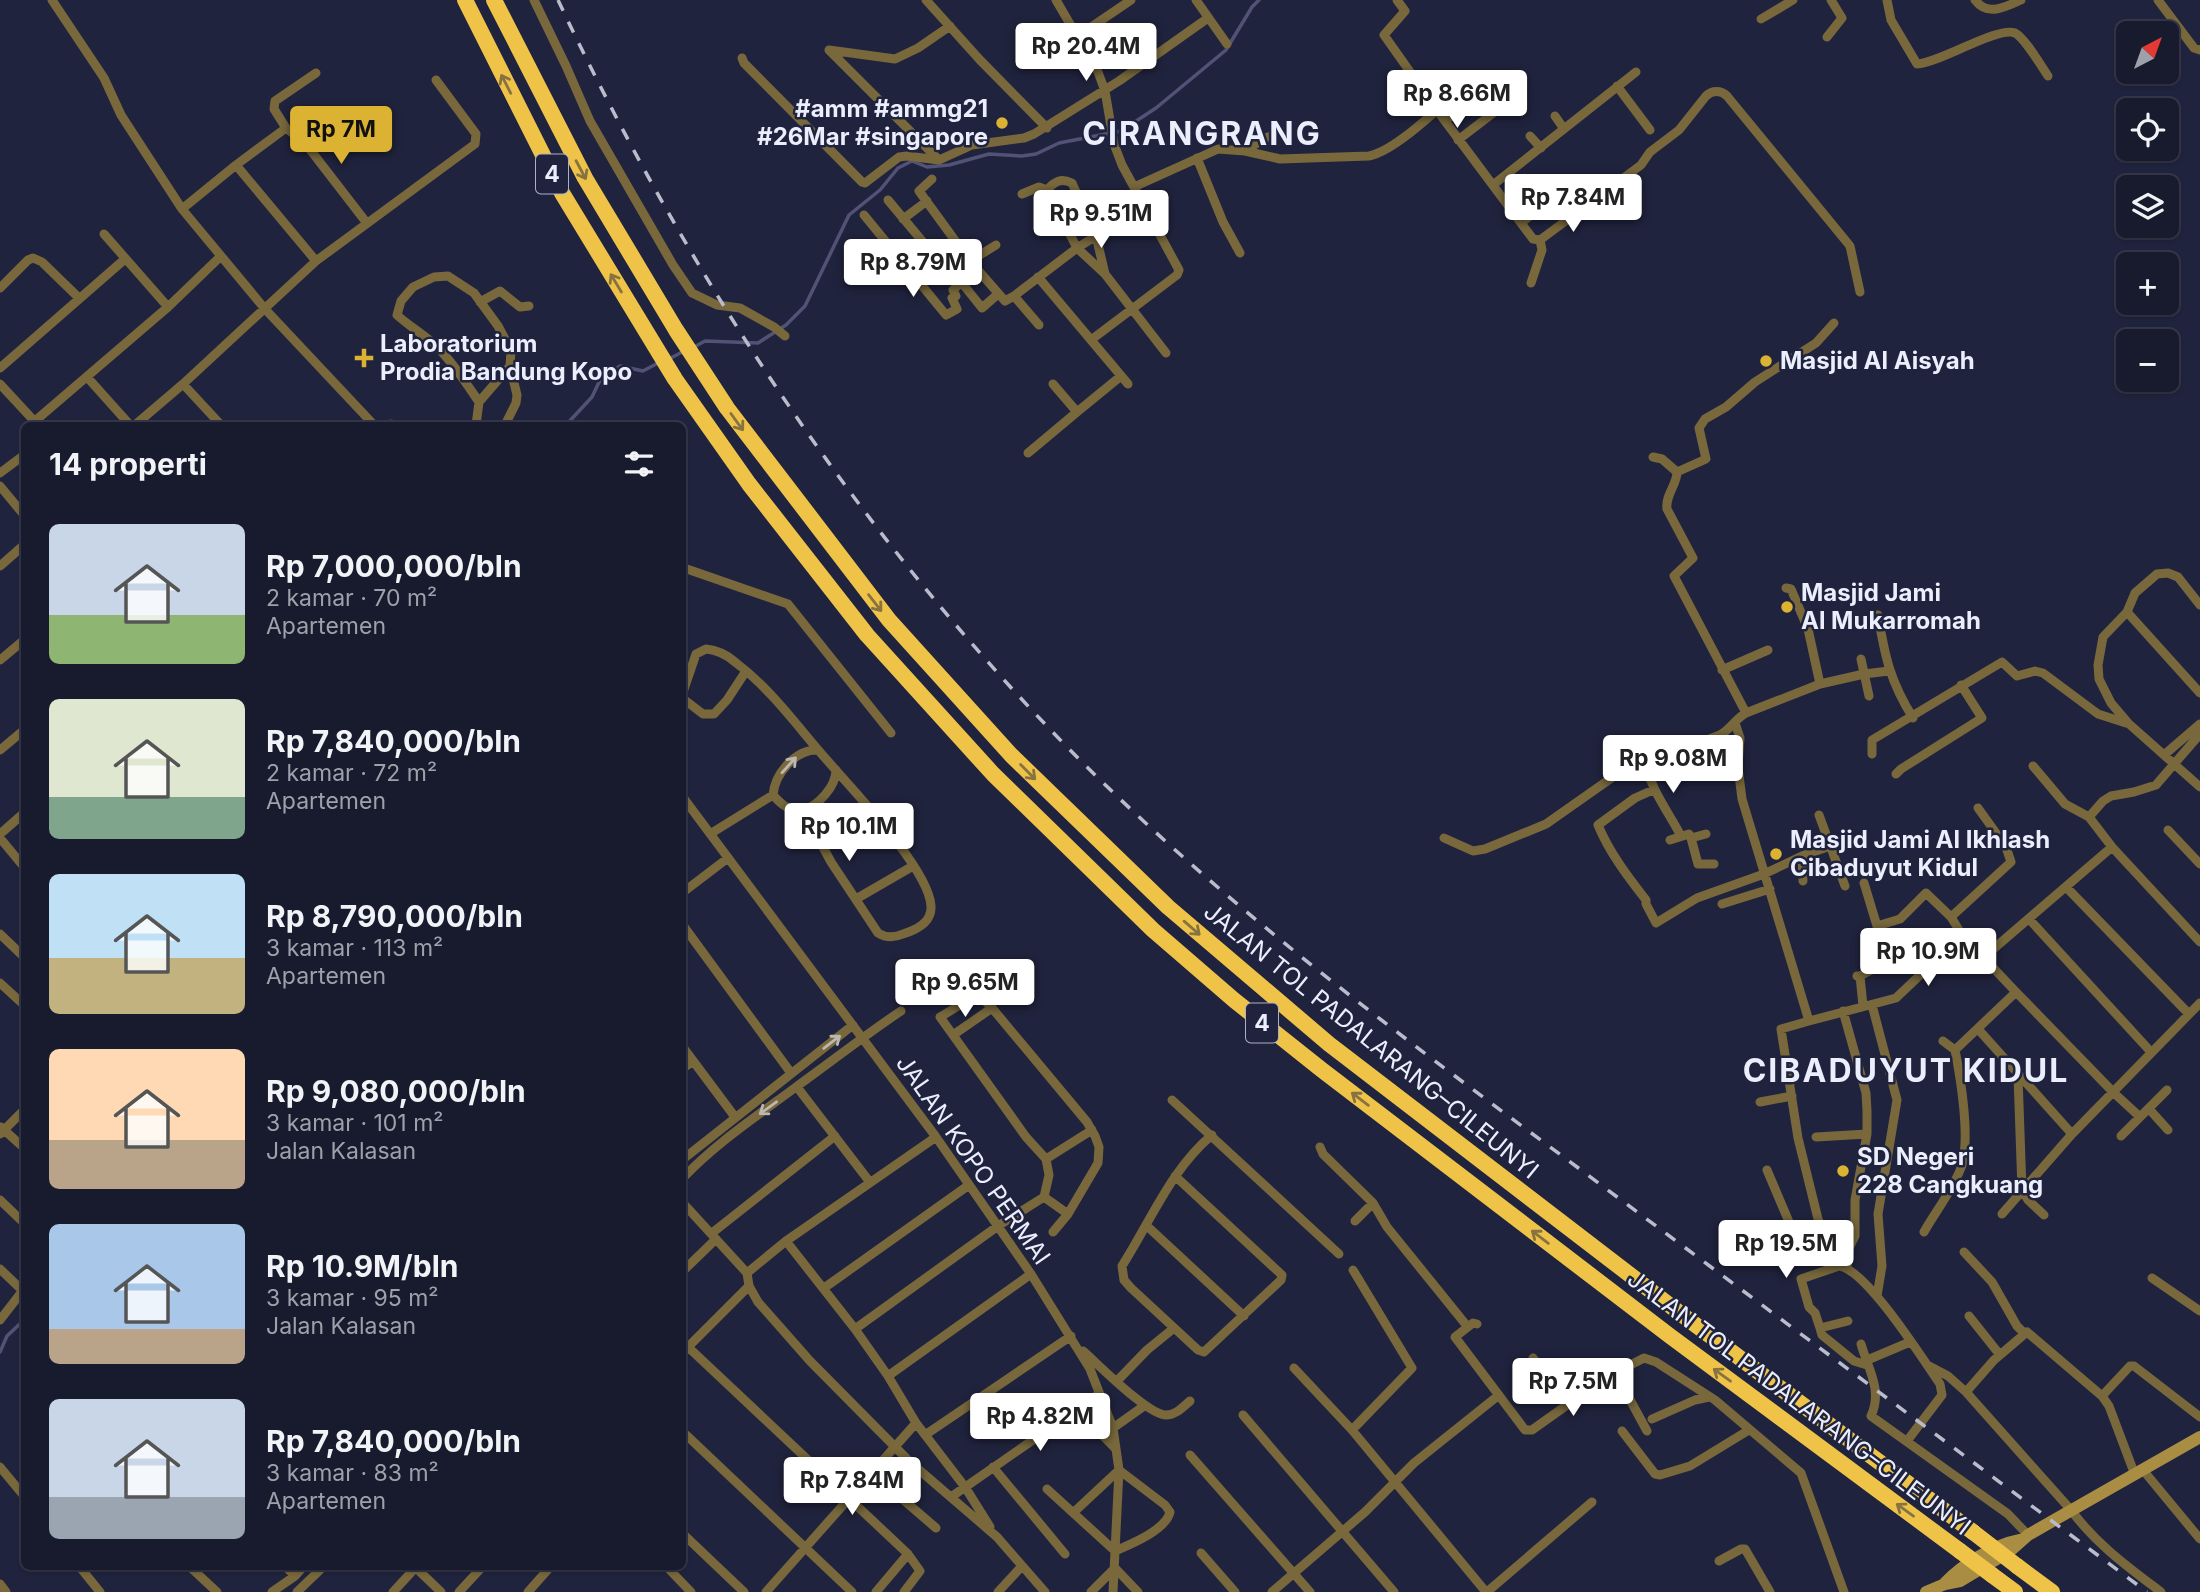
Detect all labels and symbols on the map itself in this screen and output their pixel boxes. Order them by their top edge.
north arrow [2116,21,2179,84]
pin: Rp 20.4M [1014,24,1158,83]
pin: Rp 8.66M [1385,71,1529,130]
one-way arrow [498,74,512,95]
place label: #amm #ammg21 #26Mar #singapore [757,94,988,151]
pin: Rp 7M [292,106,390,166]
district label: CIRANGRANG [1082,114,1322,153]
marker: #amm #ammg21 #26Mar #singapore [994,115,1010,131]
road number: 4 [536,154,568,194]
one-way arrow [574,159,588,179]
pin: Rp 7.84M [1501,174,1645,234]
pin: Rp 9.51M [1029,190,1173,250]
pin: Rp 8.79M [841,240,985,299]
one-way arrow [609,273,623,293]
place label: Laboratorium Prodia Bandung Kopo [380,329,632,386]
place label: Masjid Al Aisyah [1780,346,1975,375]
marker: Laboratorium Prodia Bandung Kopo [354,348,374,368]
marker: Masjid Al Aisyah [1758,353,1774,369]
one-way arrow [730,412,744,431]
place label: Masjid Jami Al Mukarromah [1801,578,1981,635]
one-way arrow [868,593,883,612]
marker: Masjid Jami Al Mukarromah [1779,599,1795,615]
pin: Rp 9.08M [1601,736,1745,795]
one-way arrow [781,756,797,774]
one-way arrow [1019,763,1036,780]
pin: Rp 10.1M [777,804,921,863]
place label: Masjid Jami Al Ikhlash Cibaduyut Kidul [1790,825,2050,882]
marker: Masjid Jami Al Ikhlash Cibaduyut Kidul [1768,846,1784,862]
street label: JALAN TOL PADALARANG–CILEUNYI [1198,897,1544,1185]
one-way arrow [1183,920,1201,936]
pin: Rp 10.9M [1856,928,2000,988]
pin: Rp 9.65M [893,960,1037,1019]
road number: 4 [1246,1004,1278,1042]
one-way arrow [822,1034,841,1049]
street label: JALAN KOPO PERMAI [890,1050,1057,1270]
district label: CIBADUYUT KIDUL [1743,1051,2069,1090]
one-way arrow [1351,1092,1369,1107]
one-way arrow [759,1100,778,1115]
place label: SD Negeri 228 Cangkuang [1857,1142,2043,1199]
marker: SD Negeri 228 Cangkuang [1835,1163,1851,1179]
pin: Rp 19.5M [1714,1220,1858,1280]
one-way arrow [1532,1230,1550,1245]
street label: JALAN TOL PADALARANG–CILEUNYI [1622,1264,1977,1541]
pin: Rp 7.5M [1508,1358,1638,1418]
one-way arrow [1713,1368,1732,1382]
pin: Rp 4.82M [968,1394,1112,1453]
pin: Rp 7.84M [780,1458,924,1517]
one-way arrow [1896,1503,1915,1517]

